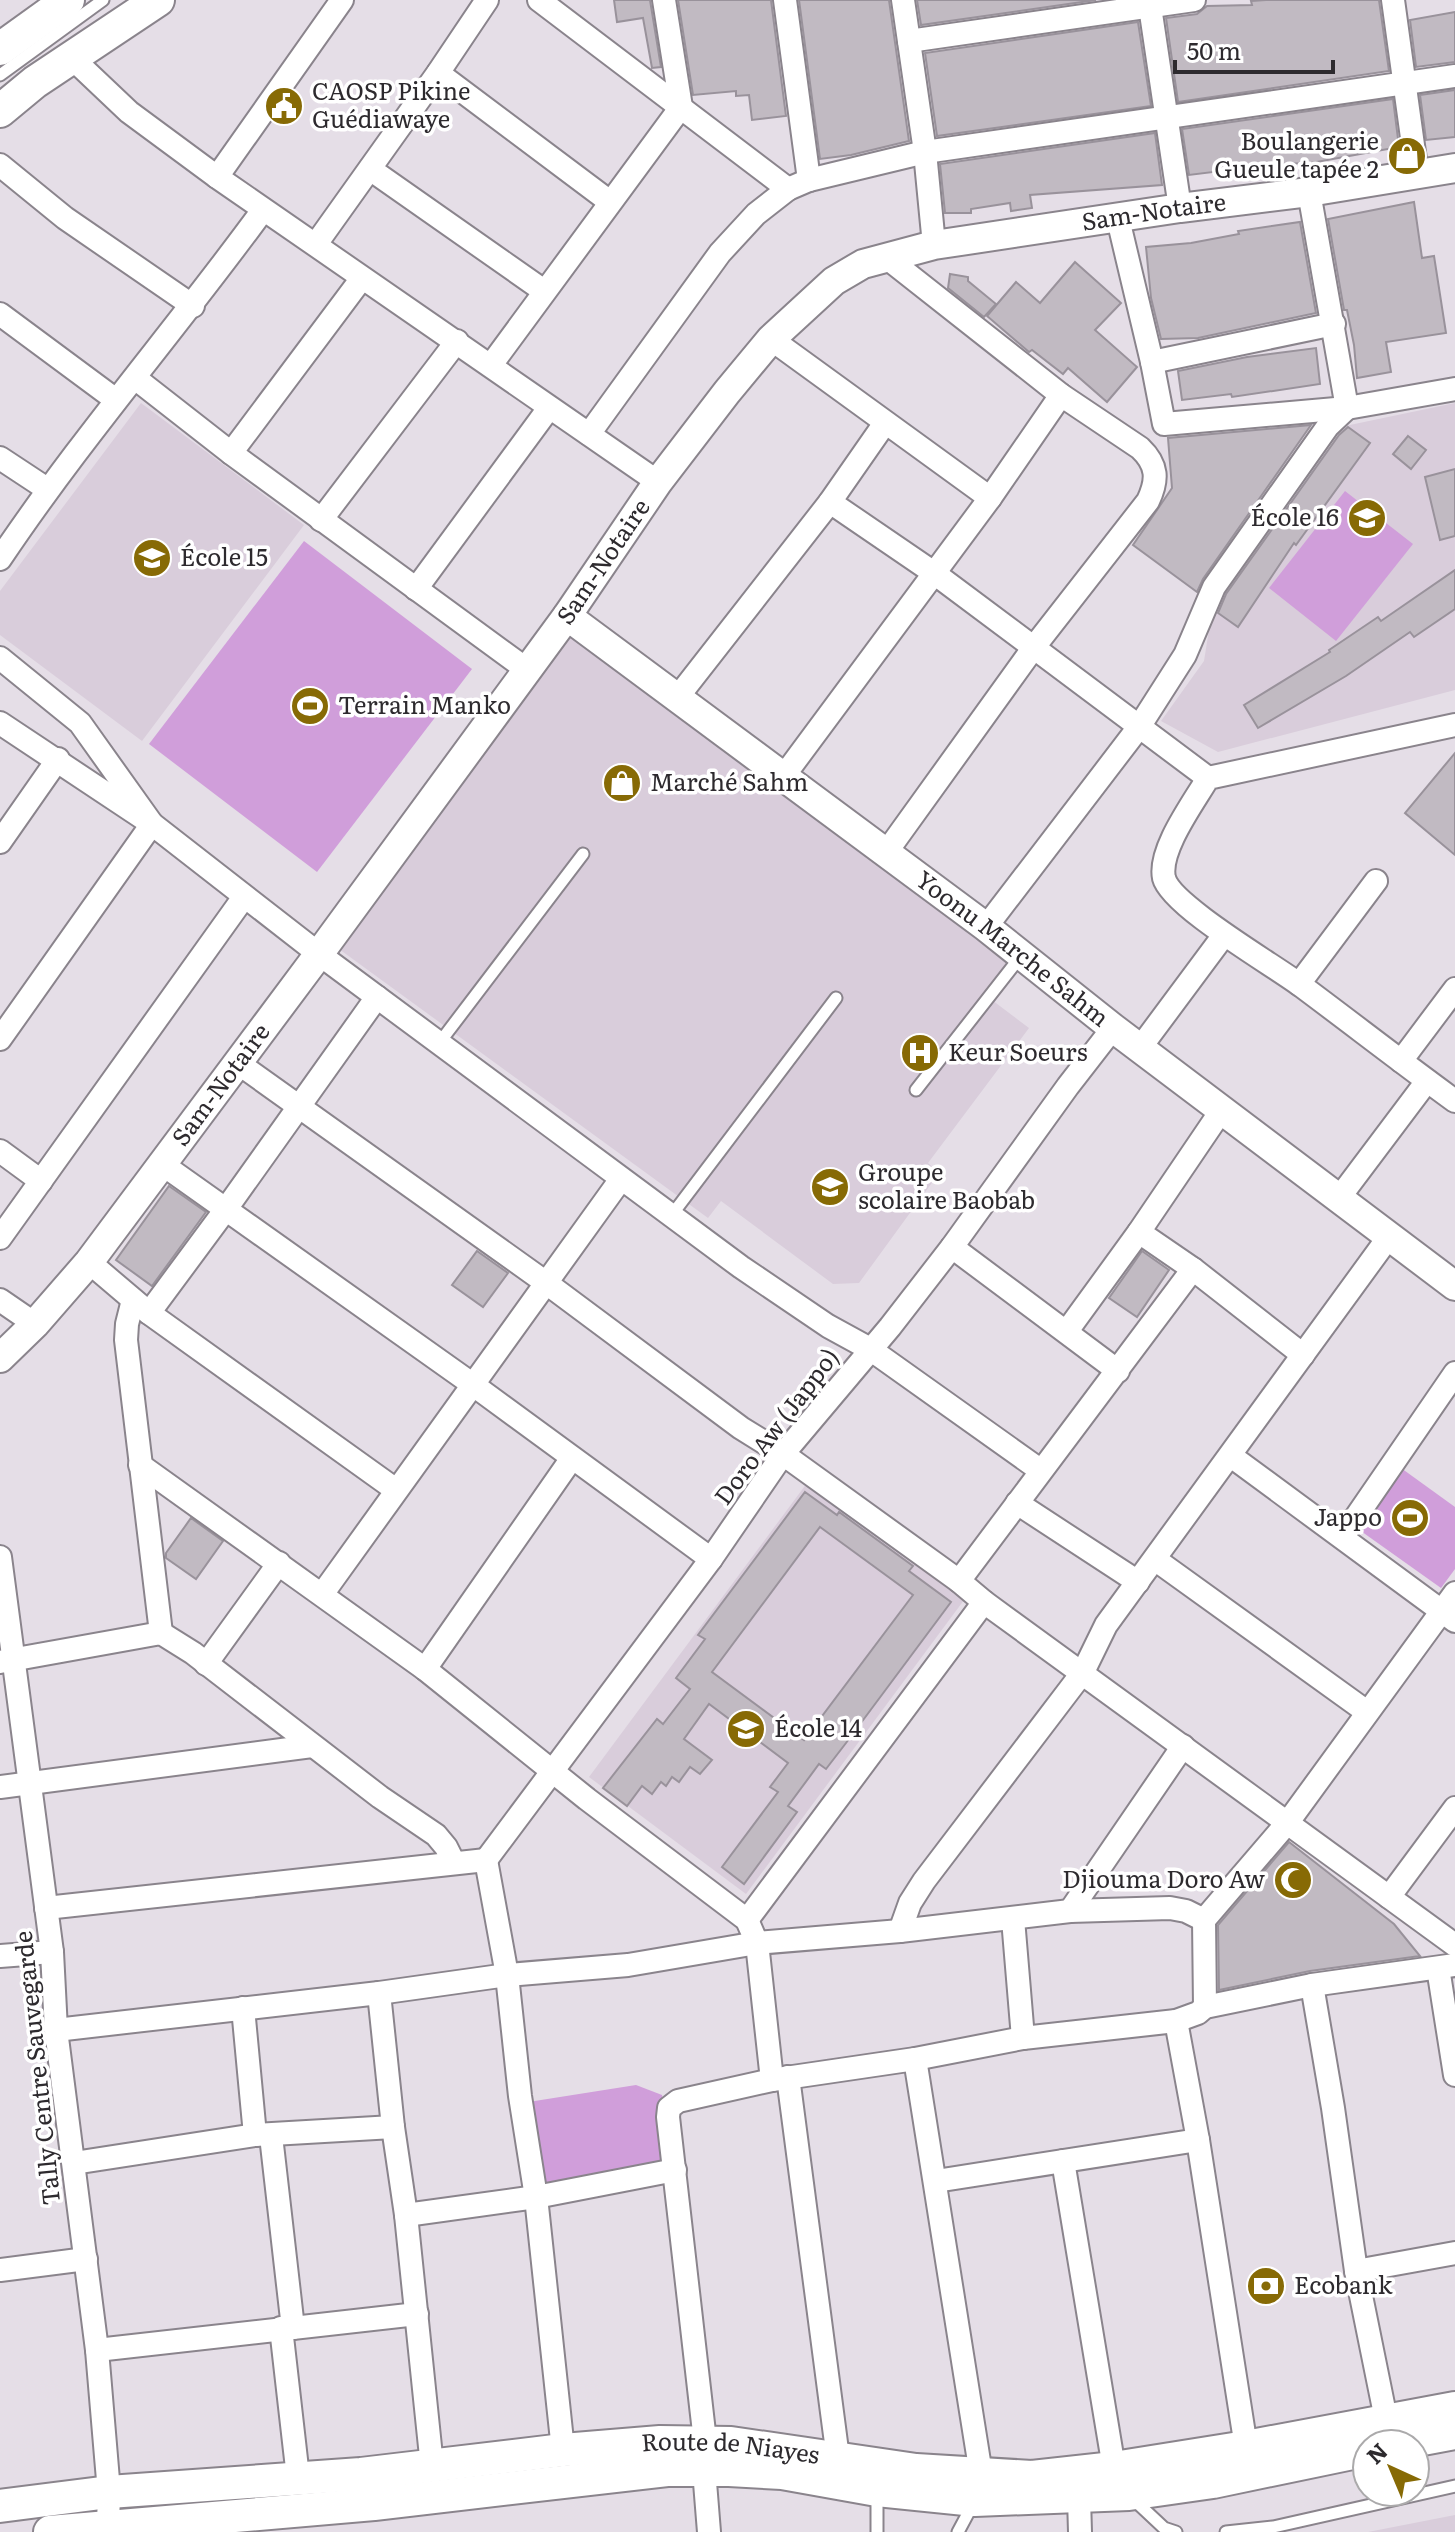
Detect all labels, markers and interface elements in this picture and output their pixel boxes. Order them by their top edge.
scale bar [1175,24,1333,74]
text: 50 m [1187,32,1241,67]
place label: CAOSP Pikine Guédiawaye [312,72,471,135]
public building icon: CAOSP Pikine Guédiawaye [263,85,305,127]
place label: Boulangerie Gueule tapée 2 [1214,122,1379,185]
shop icon: Boulangerie Gueule tapée 2 [1386,135,1428,177]
street label: Sam-Notaire [1079,182,1228,238]
street label: Sam-Notaire [547,491,657,631]
school or university icon: École 16 [1346,497,1388,539]
place label: École 16 [1250,498,1339,533]
school or university icon: École 15 [131,537,173,579]
place label: École 15 [180,538,268,573]
sports icon: Terrain Manko [289,685,331,727]
place label: Terrain Manko [338,686,511,721]
shop icon: Marché Sahm [601,762,643,804]
place label: Marché Sahm [650,763,808,798]
street label: Yoonu Marche Sahm [910,861,1118,1034]
street label: Sam-Notaire [162,1015,277,1152]
hospital icon: Keur Soeurs [899,1032,941,1074]
place label: Keur Soeurs [948,1033,1088,1068]
place label: Groupe scolaire Baobab [858,1153,1035,1216]
school or university icon: Groupe scolaire Baobab [809,1166,851,1208]
street label: Doro Aw (Jappo) [704,1340,846,1511]
sports icon: Jappo [1389,1497,1431,1539]
place label: Jappo [1313,1498,1382,1533]
school or university icon: École 14 [725,1708,767,1750]
place label: École 14 [774,1709,862,1744]
mosque icon: Djiouma Doro Aw [1272,1859,1314,1901]
place label: Djiouma Doro Aw [1062,1860,1265,1895]
street label: Tally Centre Sauvegarde [4,1929,67,2207]
bank icon: Ecobank [1245,2265,1287,2307]
place label: Ecobank [1294,2266,1393,2301]
street label: Route de Niayes [640,2422,822,2471]
north arrow [1351,2428,1431,2508]
text: N [1358,2434,1394,2471]

